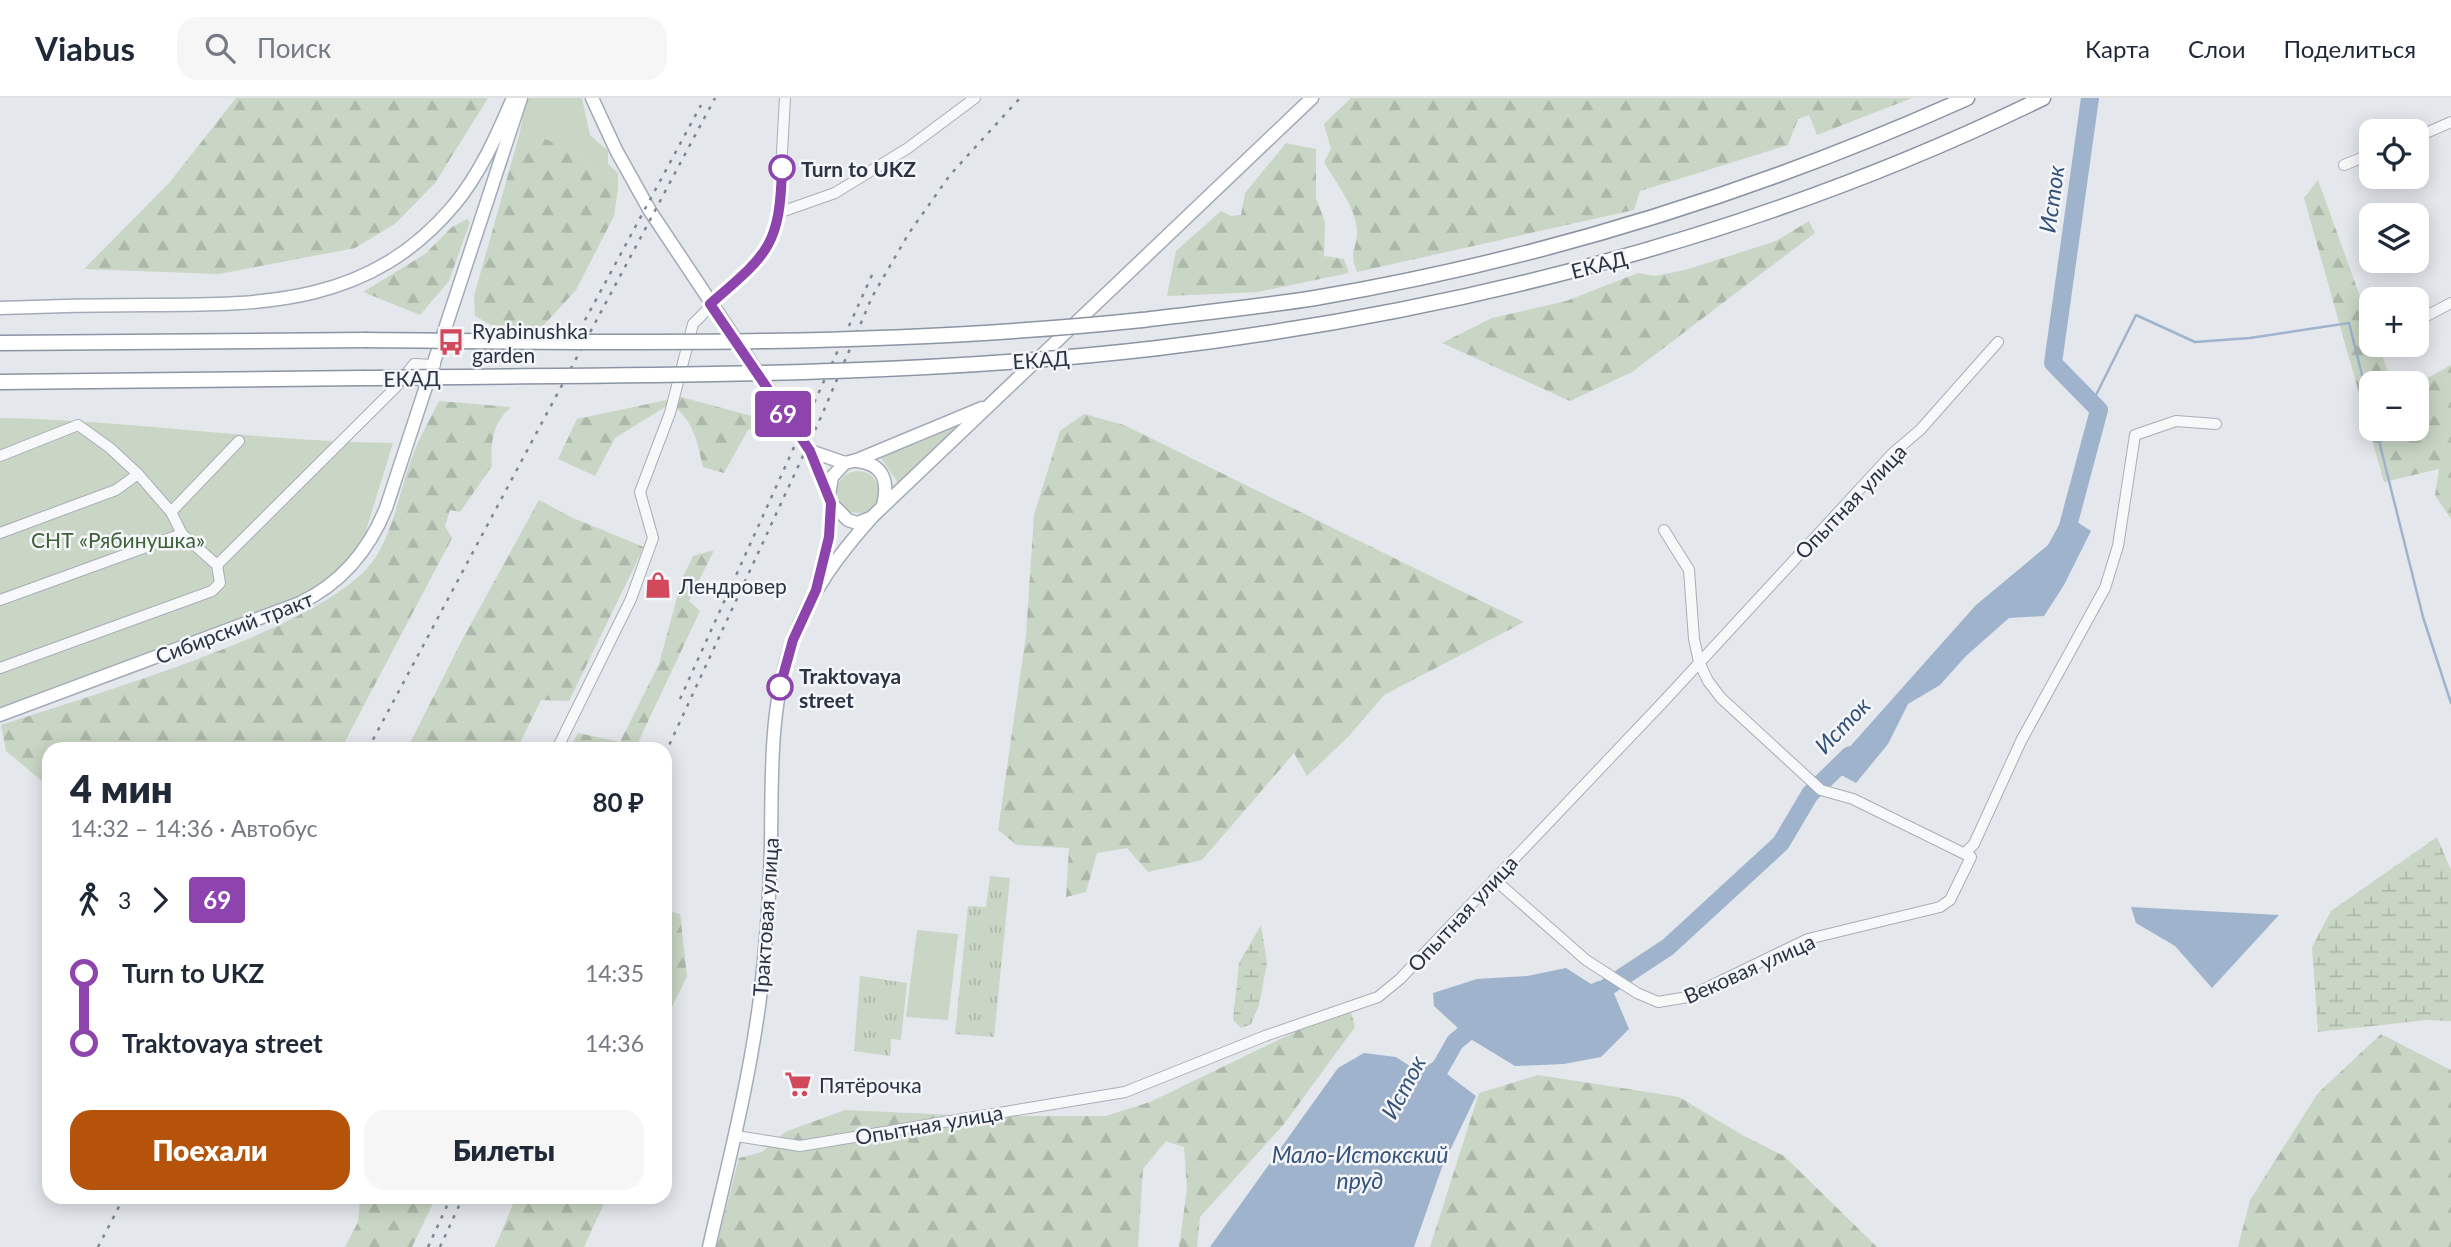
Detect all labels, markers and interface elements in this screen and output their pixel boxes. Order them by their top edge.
search box [177,17,667,80]
text: Viabus [35,28,135,68]
icon: search [201,29,239,67]
text: Поиск [257,32,331,64]
text: Карта [2085,34,2150,63]
text: Слои [2188,34,2245,63]
text: Поделиться [2283,34,2416,63]
map controls [2359,119,2429,441]
button: locate [2359,119,2429,189]
marker: Turn to UKZ [769,155,795,181]
place label: Turn to UKZ [801,156,916,181]
water label: Исток [2032,164,2070,234]
button: layers [2359,203,2429,273]
street label: ЕКАД [1568,245,1630,283]
button: + [2359,287,2429,357]
place label: Ryabinushka garden [472,318,588,367]
bus stop icon: Ryabinushka garden [436,327,466,357]
street label: ЕКАД [1012,345,1070,373]
street label: ЕКАД [383,365,441,391]
button: − [2359,371,2429,441]
line badge: 69 [752,391,814,437]
text: 69 [769,399,797,428]
street label: Опытная улица [1789,439,1911,563]
park label: СНТ «Рябинушка» [31,527,205,552]
shop icon: Лендровер [643,570,673,600]
place label: Лендровер [678,573,787,598]
street label: Сибирский тракт [152,585,317,669]
place label: Traktovaya street [799,663,901,712]
marker: Traktovaya street [767,674,793,700]
water label: Исток [1808,691,1876,759]
text: 4 мин [70,765,173,811]
text: 80 ₽ [592,786,644,818]
text: 14:32 – 14:36 · Автобус [70,814,318,842]
street label: Трактовая улица [747,837,783,997]
street label: Опытная улица [1402,850,1522,976]
icon: walk [70,881,108,919]
icon: forward [141,881,179,919]
text: 69 [203,885,231,914]
text: 3 [118,886,131,914]
street label: Вековая улица [1680,928,1818,1008]
text: Turn to UKZ [122,957,264,989]
text: 14:35 [585,959,644,987]
text: Traktovaya street [122,1027,323,1059]
text: 14:36 [585,1029,644,1057]
water label: Исток [1375,1051,1431,1123]
supermarket icon: Пятёрочка [783,1069,813,1099]
place label: Пятёрочка [819,1072,922,1097]
street label: Опытная улица [853,1099,1005,1149]
button: Поехали [70,1110,350,1190]
button: Билеты [364,1110,644,1190]
water label: Мало-Истокский пруд [1272,1140,1448,1194]

